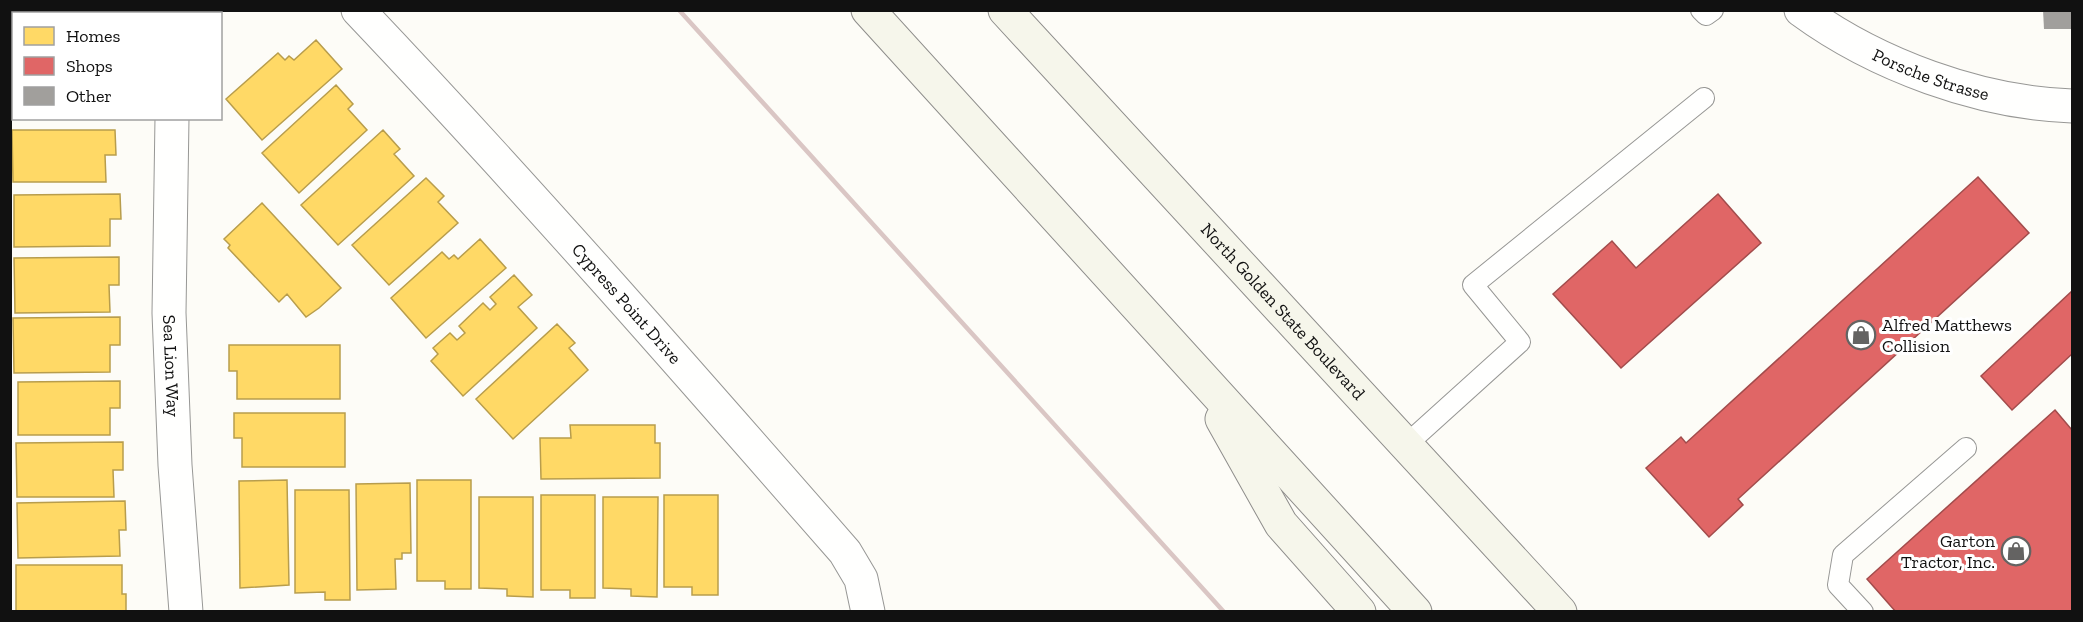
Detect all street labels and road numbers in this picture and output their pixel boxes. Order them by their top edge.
street label: Porsche Strasse [1869,44,1991,105]
street label: North Golden State Boulevard [1196,219,1370,404]
street label: Cypress Point Drive [567,239,686,369]
street label: Sea Lion Way [158,314,184,418]

